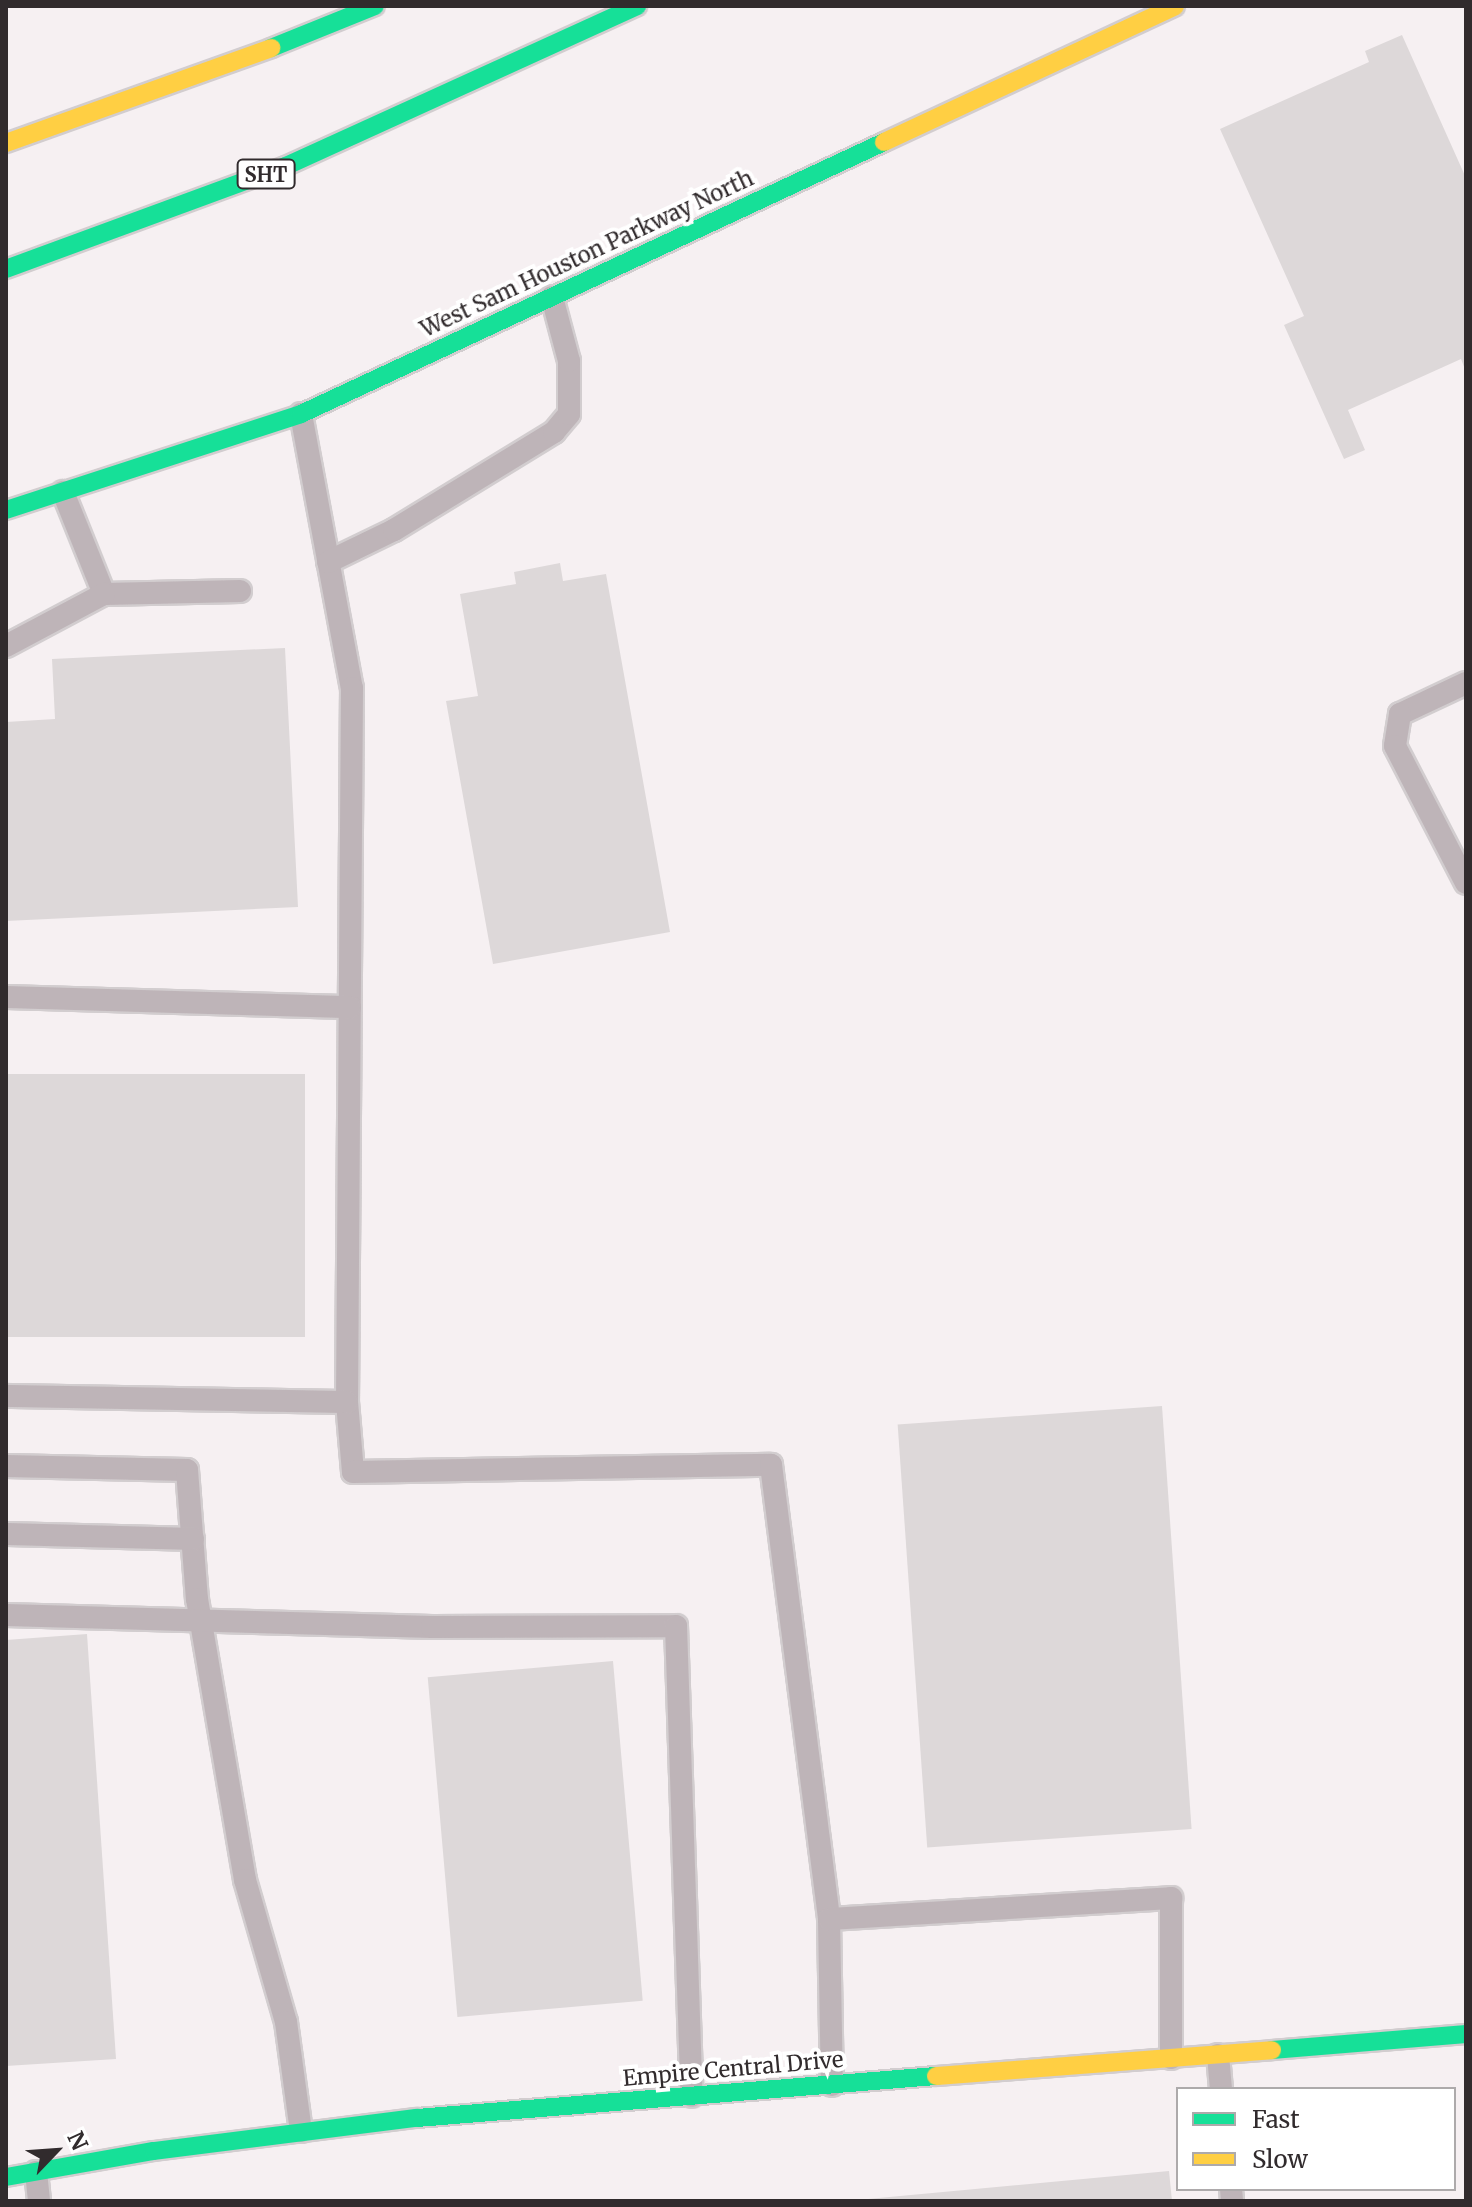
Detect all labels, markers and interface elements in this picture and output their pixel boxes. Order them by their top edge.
road number: SHT [236,158,296,190]
street label: West Sam Houston Parkway North [416,165,758,343]
street label: Empire Central Drive [622,2046,844,2092]
legend [1176,2087,1456,2191]
text: Fast [1252,2104,1300,2135]
north arrow [16,2111,96,2191]
text: N [61,2127,94,2155]
text: Slow [1252,2144,1308,2175]

